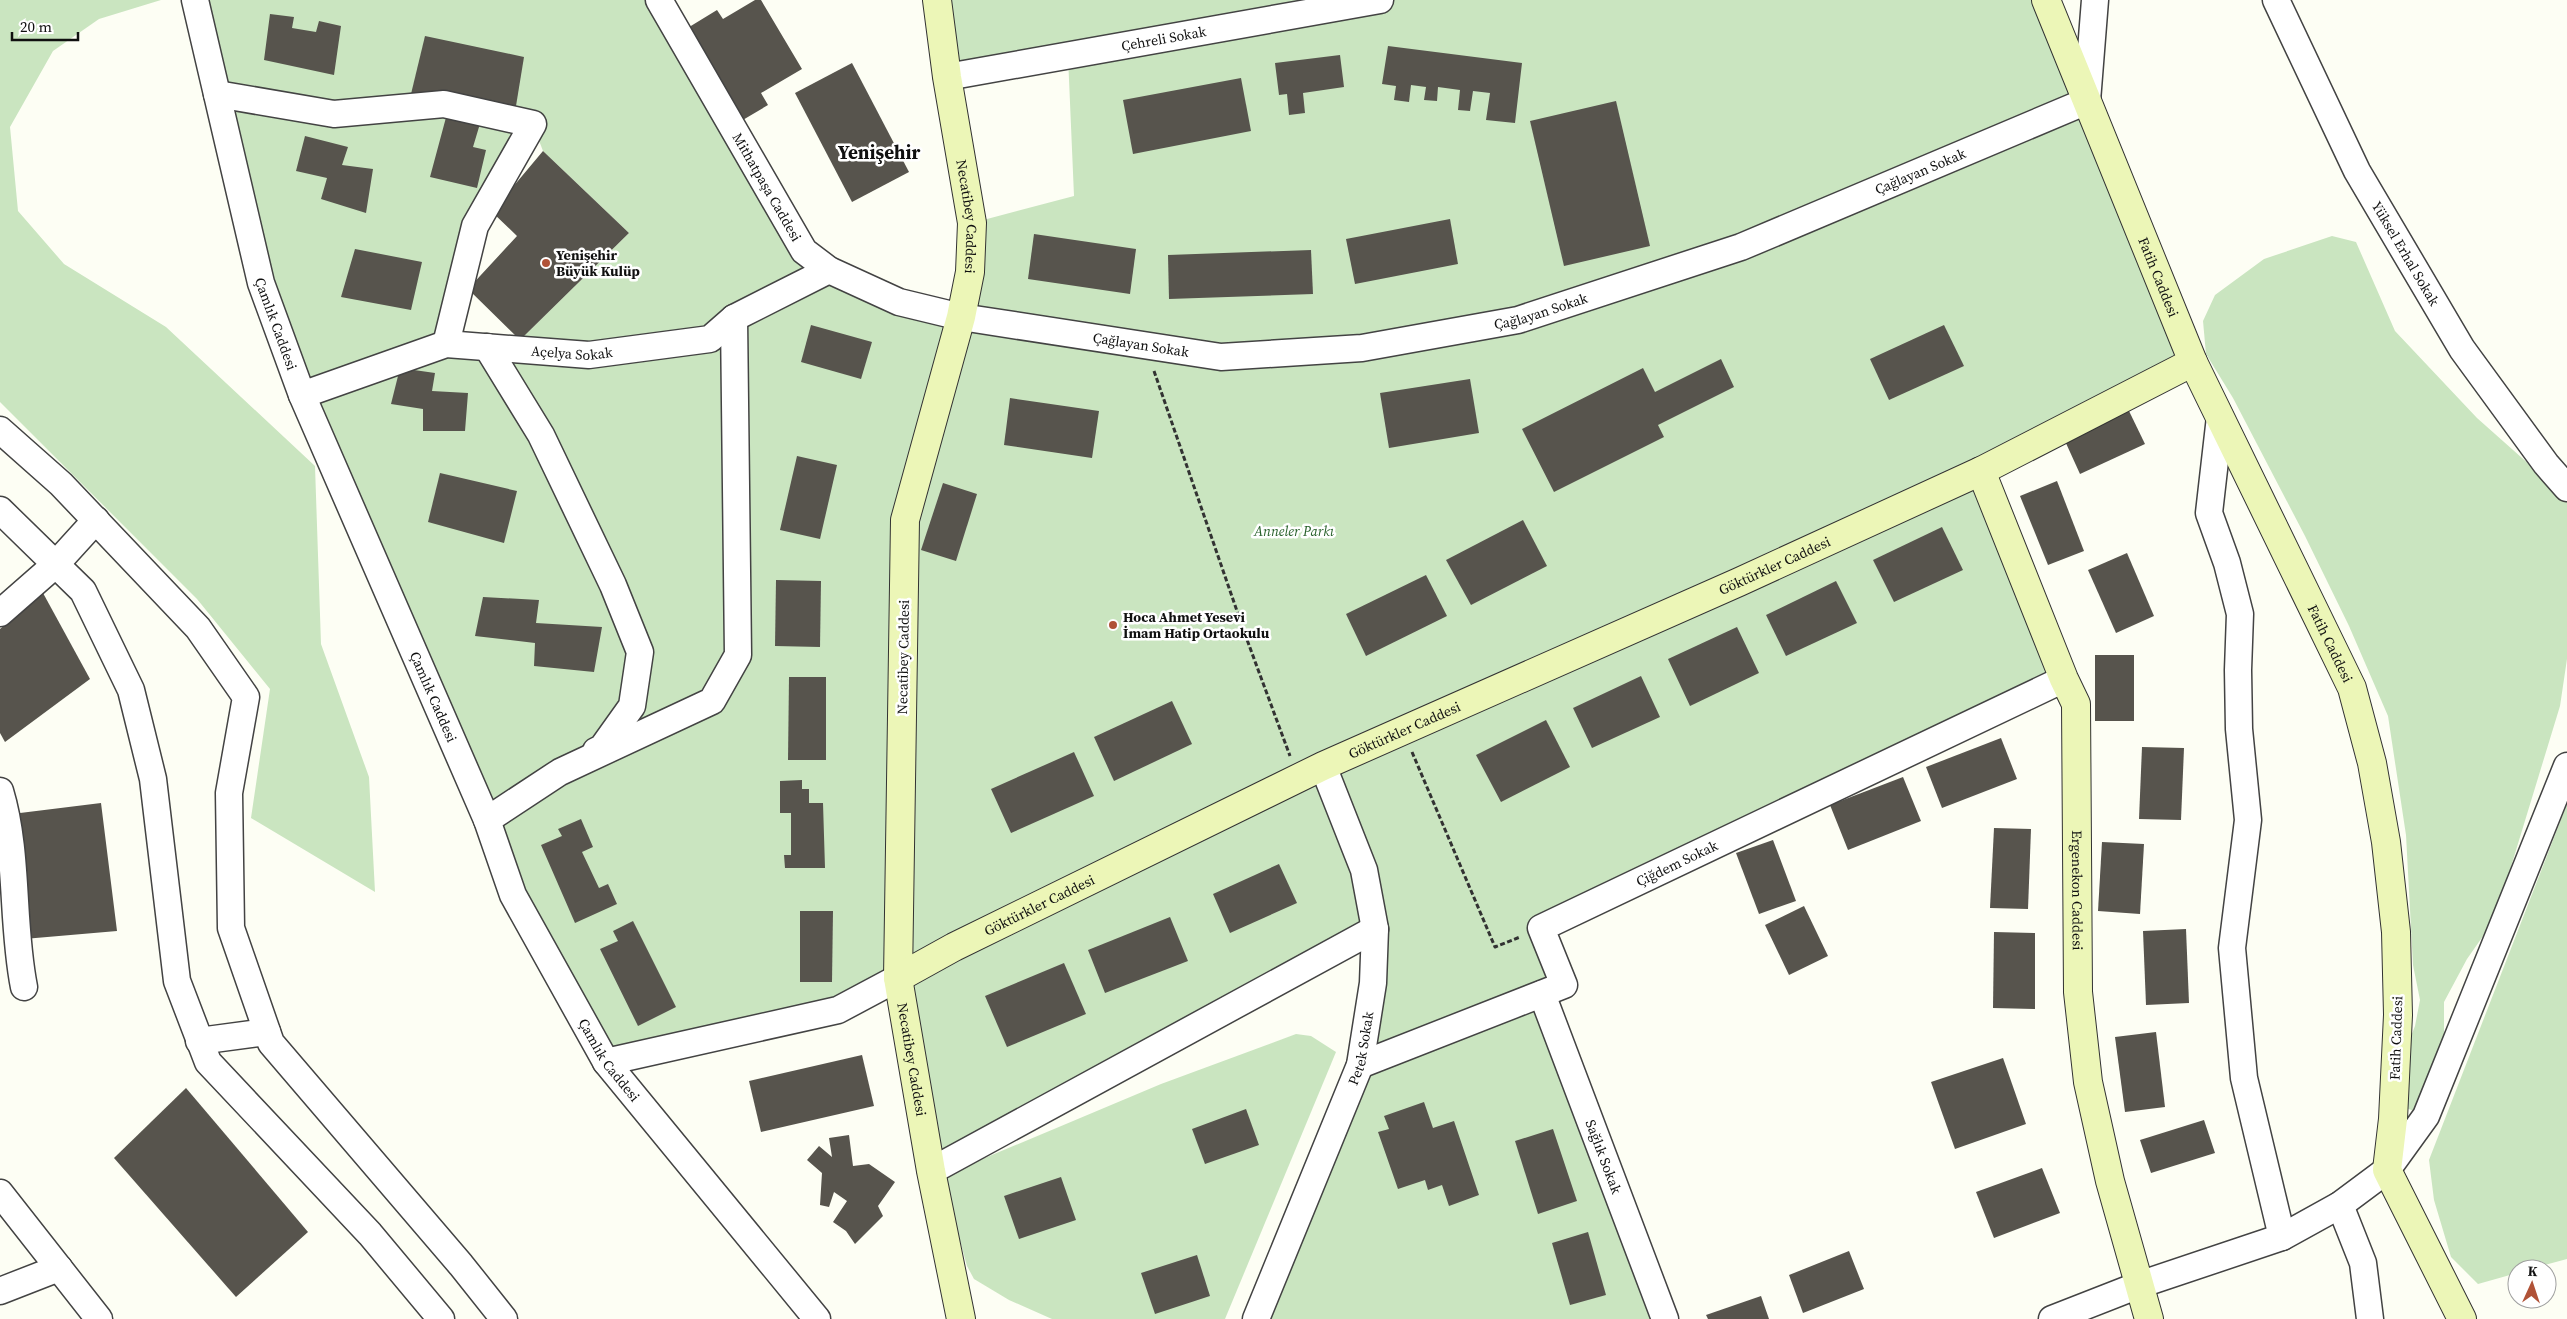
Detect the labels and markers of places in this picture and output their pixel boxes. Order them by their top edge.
place label: Yenişehir Büyük Kulüp [556,245,640,281]
marker: Yenişehir Büyük Kulüp [540,257,552,269]
place label: Hoca Ahmet Yesevi İmam Hatip Ortaokulu [1123,607,1270,643]
marker: Hoca Ahmet Yesevi İmam Hatip Ortaokulu [1107,619,1119,631]

